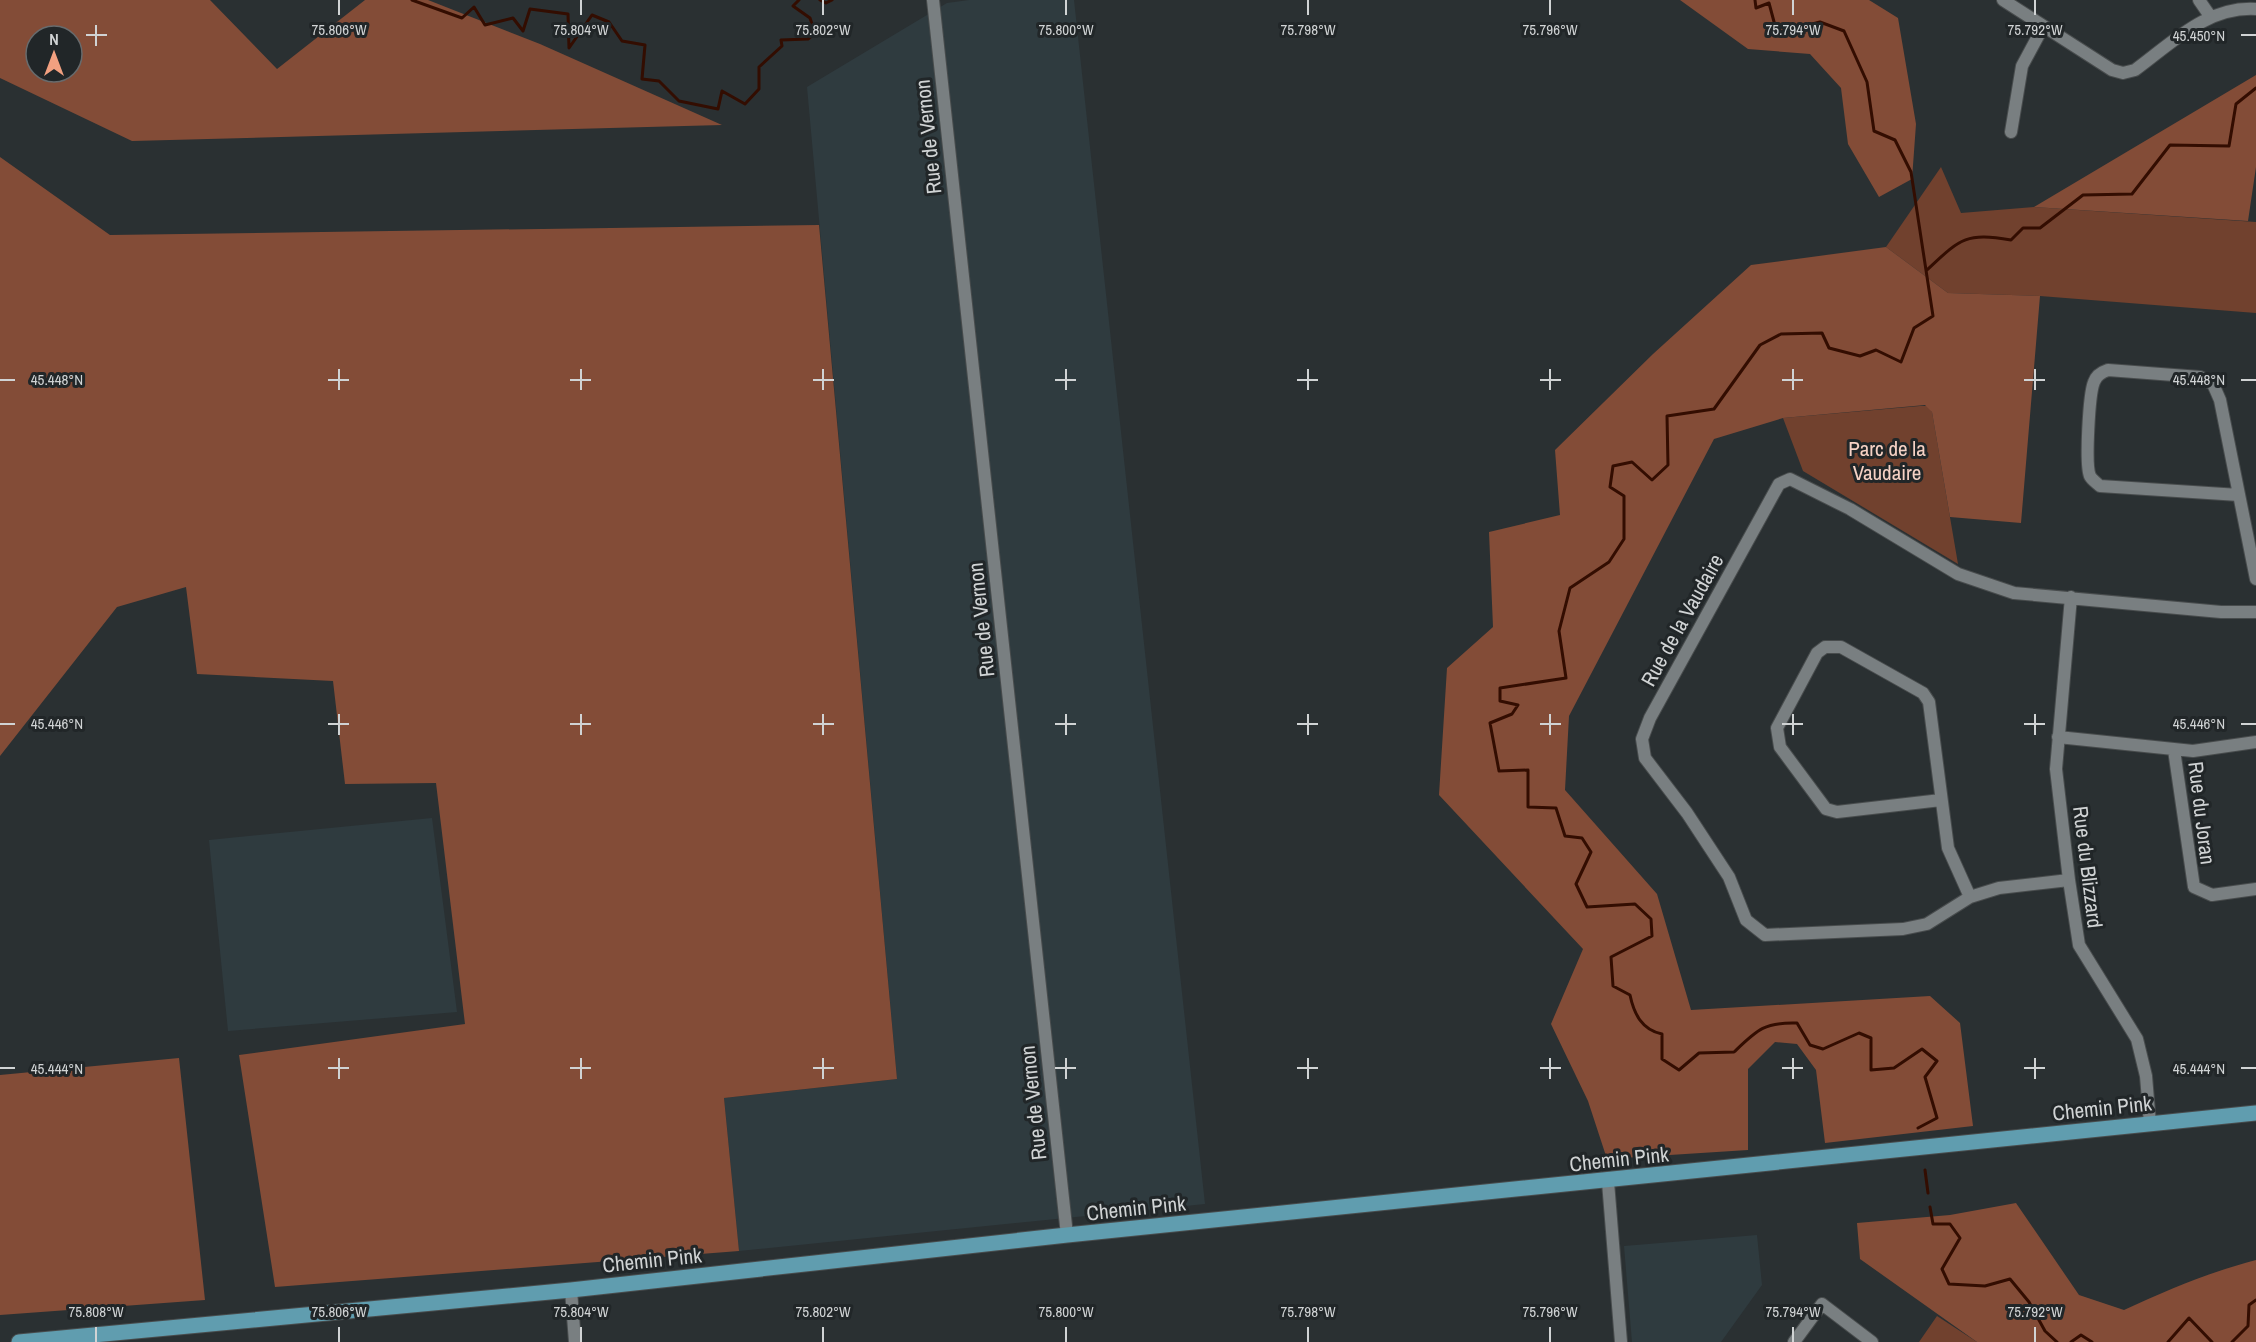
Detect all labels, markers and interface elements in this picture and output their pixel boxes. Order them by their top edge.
text: 75.806°W [311,19,367,40]
text: 75.804°W [553,19,609,40]
text: 75.802°W [795,19,851,40]
text: 75.800°W [1038,19,1094,40]
text: 75.798°W [1280,19,1336,40]
text: 75.796°W [1522,19,1578,40]
text: 75.794°W [1765,19,1821,40]
text: 75.792°W [2007,19,2063,40]
north arrow [24,24,84,84]
text: 45.450°N [2173,25,2225,46]
text: N [49,28,59,50]
street label: Rue de Vernon [908,78,948,196]
text: 45.448°N [31,369,83,390]
text: 45.448°N [2173,369,2225,390]
park label: Parc de la Vaudaire [1848,434,1926,487]
street label: Rue de la Vaudaire [1634,549,1730,691]
street label: Rue de Vernon [961,561,1001,679]
text: 45.446°N [31,713,83,734]
text: 45.446°N [2173,713,2225,734]
street label: Rue du Joran [2181,760,2223,866]
street label: Rue du Blizzard [2066,804,2110,930]
street label: Rue de Vernon [1013,1044,1053,1162]
text: 45.444°N [31,1058,83,1079]
text: 45.444°N [2173,1058,2225,1079]
street label: Chemin Pink [2051,1088,2153,1128]
street label: Chemin Pink [1568,1139,1670,1179]
street label: Chemin Pink [1085,1188,1187,1228]
street label: Chemin Pink [601,1240,703,1280]
text: 75.808°W [68,1301,124,1322]
text: 75.806°W [311,1301,367,1322]
text: 75.804°W [553,1301,609,1322]
text: 75.802°W [795,1301,851,1322]
text: 75.800°W [1038,1301,1094,1322]
text: 75.798°W [1280,1301,1336,1322]
text: 75.796°W [1522,1301,1578,1322]
text: 75.794°W [1765,1301,1821,1322]
text: 75.792°W [2007,1301,2063,1322]

